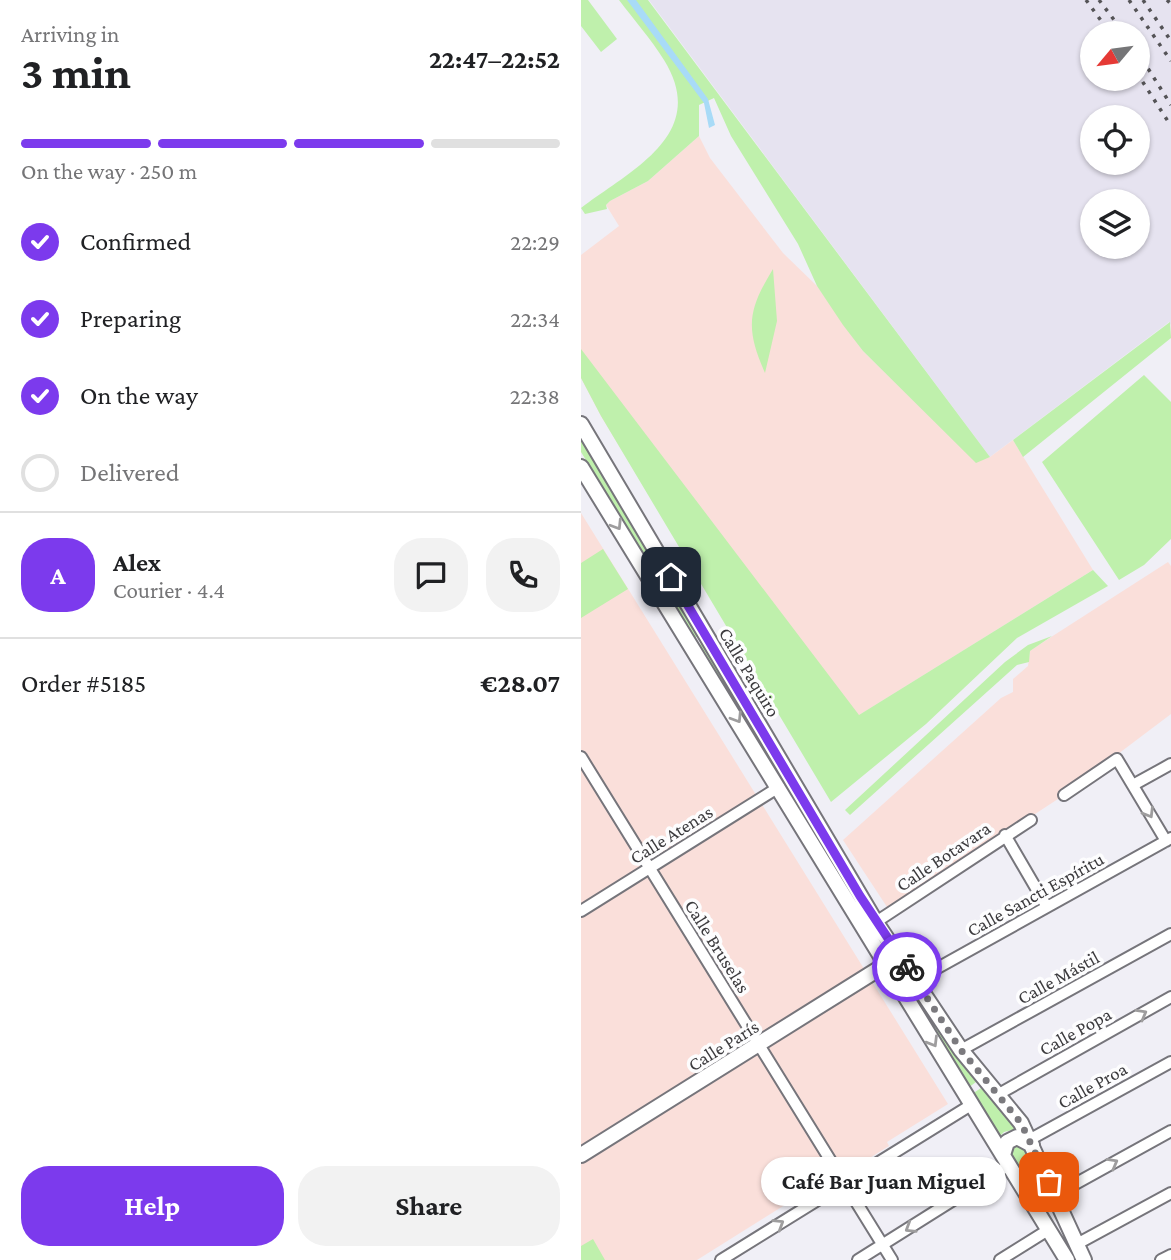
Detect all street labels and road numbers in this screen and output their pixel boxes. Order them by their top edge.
street label: Calle Paquiro [715,624,784,721]
street label: Calle Atenas [626,801,716,868]
street label: Calle Botavara [892,817,995,896]
street label: Calle Sancti Espíritu [963,848,1107,941]
street label: Calle Bruselas [681,896,755,997]
street label: Calle Mástil [1014,946,1103,1008]
street label: Calle Popa [1036,1003,1115,1060]
street label: Calle París [684,1016,762,1075]
street label: Calle Proa [1054,1058,1131,1113]

